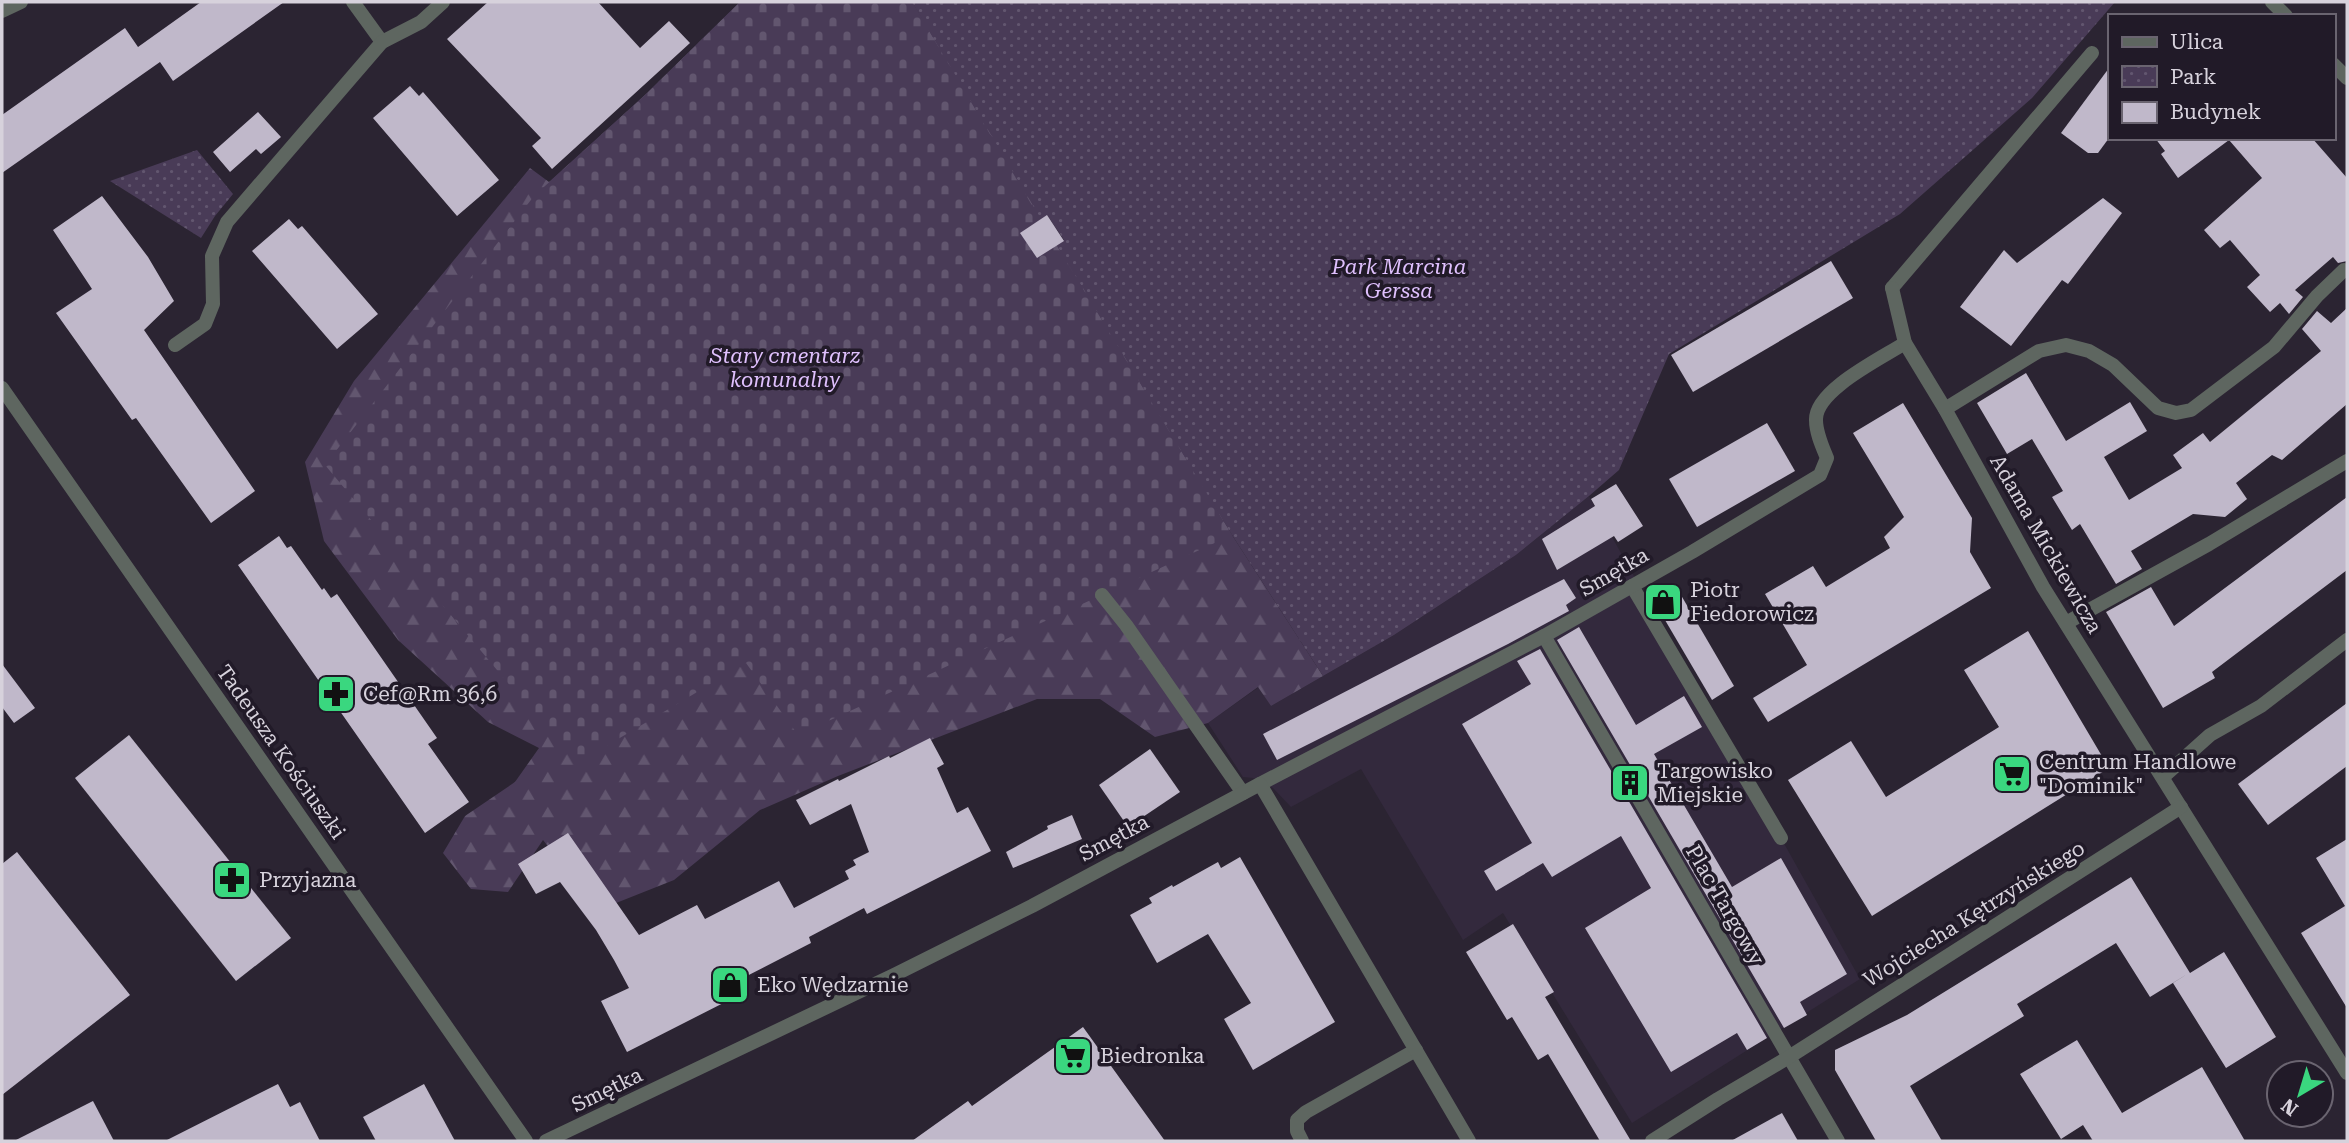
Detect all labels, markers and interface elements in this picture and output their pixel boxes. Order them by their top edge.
legend [2108,14,2335,140]
text: Ulica [2170,30,2224,54]
text: Park [2170,65,2216,89]
text: Budynek [2170,100,2261,124]
park label: Park Marcina Gerssa [1331,255,1466,303]
park label: Stary cmentarz komunalny [709,344,861,392]
street label: Adama Mickiewicza [1985,450,2107,638]
street label: Smętka [1575,542,1653,601]
place label: Piotr Fiedorowicz [1690,578,1814,626]
shop icon: Piotr Fiedorowicz [1642,581,1684,623]
street label: Tadeusza Kościuszki [212,660,350,844]
pharmacy icon: Cef@Rm 36,6 [315,673,357,715]
place label: Cef@Rm 36,6 [363,682,497,706]
place label: Centrum Handlowe "Dominik" [2039,750,2236,798]
supermarket icon: Centrum Handlowe "Dominik" [1991,753,2033,795]
place label: Targowisko Miejskie [1657,759,1773,807]
building icon: Targowisko Miejskie [1609,762,1651,804]
street label: Smętka [1075,809,1154,866]
street label: Wojciecha Kętrzyńskiego [1859,836,2089,992]
street label: Plac Targowy [1681,841,1769,970]
pharmacy icon: Przyjazna [211,859,253,901]
place label: Przyjazna [259,868,357,892]
shop icon: Eko Wędzarnie [709,964,751,1006]
place label: Eko Wędzarnie [757,973,909,997]
supermarket icon: Biedronka [1052,1035,1094,1077]
place label: Biedronka [1100,1044,1205,1068]
north arrow [2265,1059,2335,1129]
street label: Smętka [568,1062,647,1117]
text: N [2277,1093,2303,1121]

